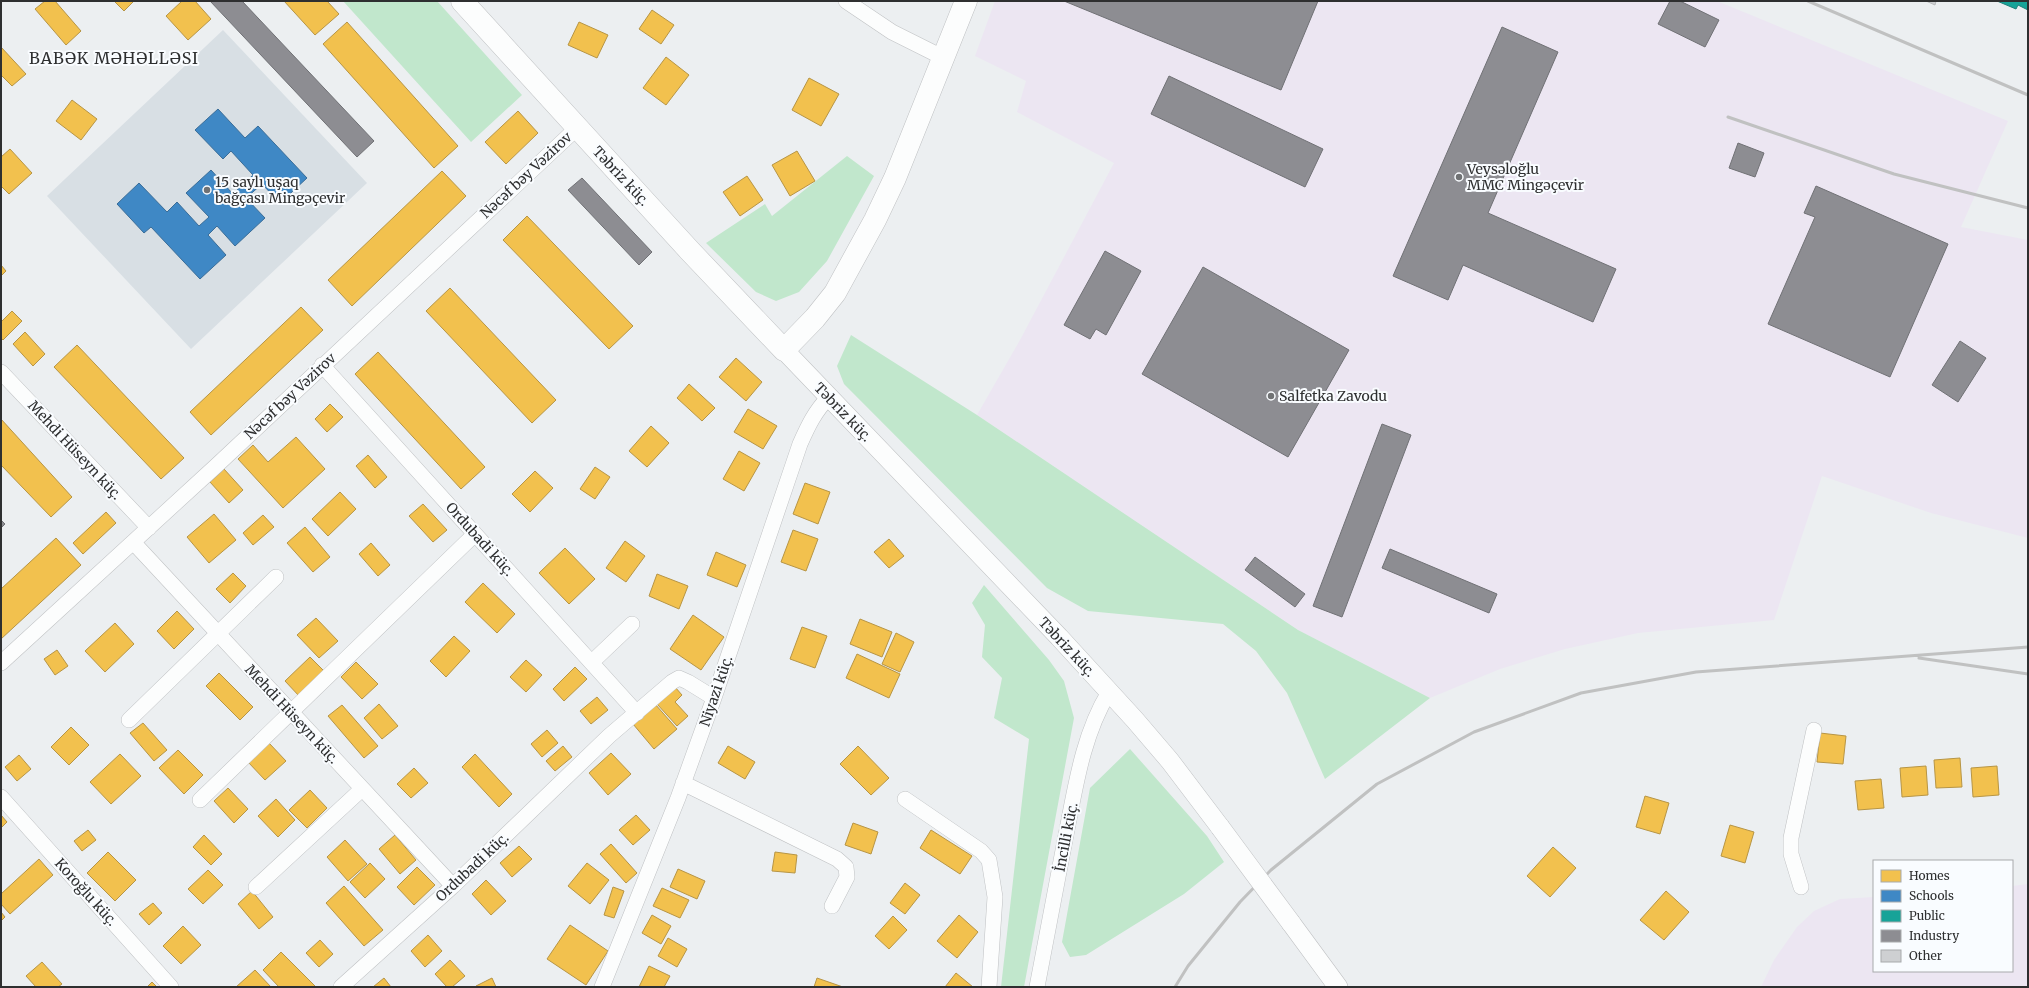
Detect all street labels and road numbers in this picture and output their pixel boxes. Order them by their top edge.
street label: Nəcəf bəy Vəzirov [477,127,576,222]
street label: Təbriz küç. [589,142,653,210]
street label: Nəcəf bəy Vəzirov [241,348,340,443]
street label: Təbriz küç. [810,379,876,445]
street label: Mehdi Hüseyn küç. [24,397,126,503]
street label: Ordubadi küç. [442,498,518,580]
street label: Təbriz küç. [1035,613,1099,681]
street label: Niyazi küç. [695,653,737,729]
street label: Mehdi Hüseyn küç. [241,661,343,767]
street label: İncilli küç. [1050,801,1082,873]
street label: Ordubadi küç. [432,829,512,905]
street label: Koroğlu küç. [51,854,121,930]

